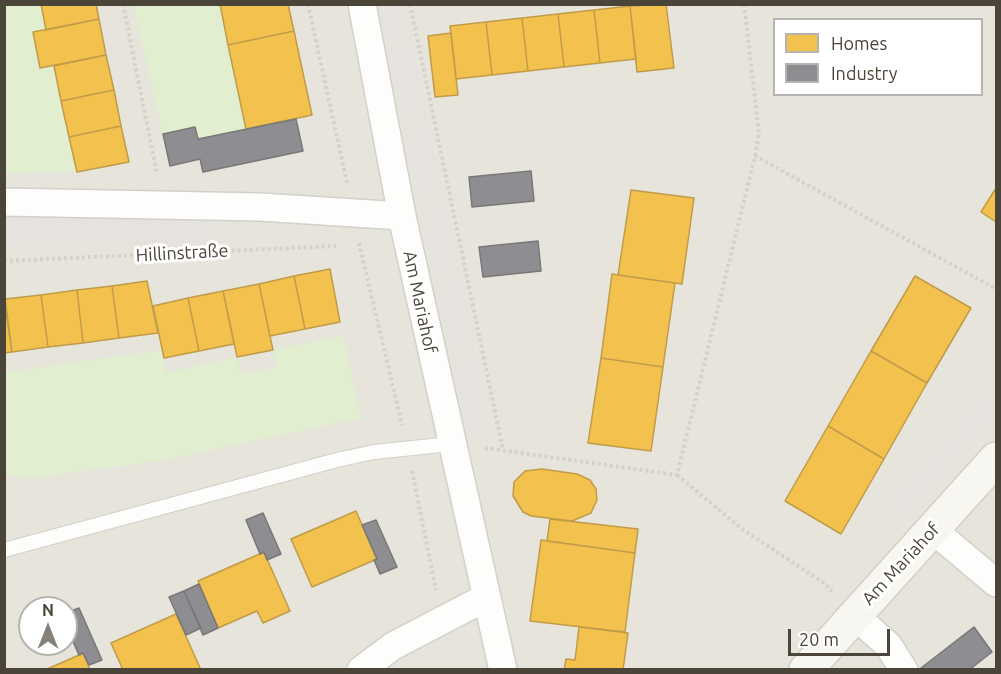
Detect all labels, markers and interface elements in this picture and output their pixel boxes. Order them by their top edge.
legend [773,18,983,96]
text: Homes [831,33,887,53]
text: Industry [831,63,897,83]
street label: Hillinstraße [135,240,229,266]
street label: Am Mariahof [399,249,441,355]
street label: Am Mariahof [858,518,944,610]
north arrow [18,596,78,656]
text: N [42,601,54,619]
scale bar [791,617,893,655]
text: 20 m [799,629,839,649]

